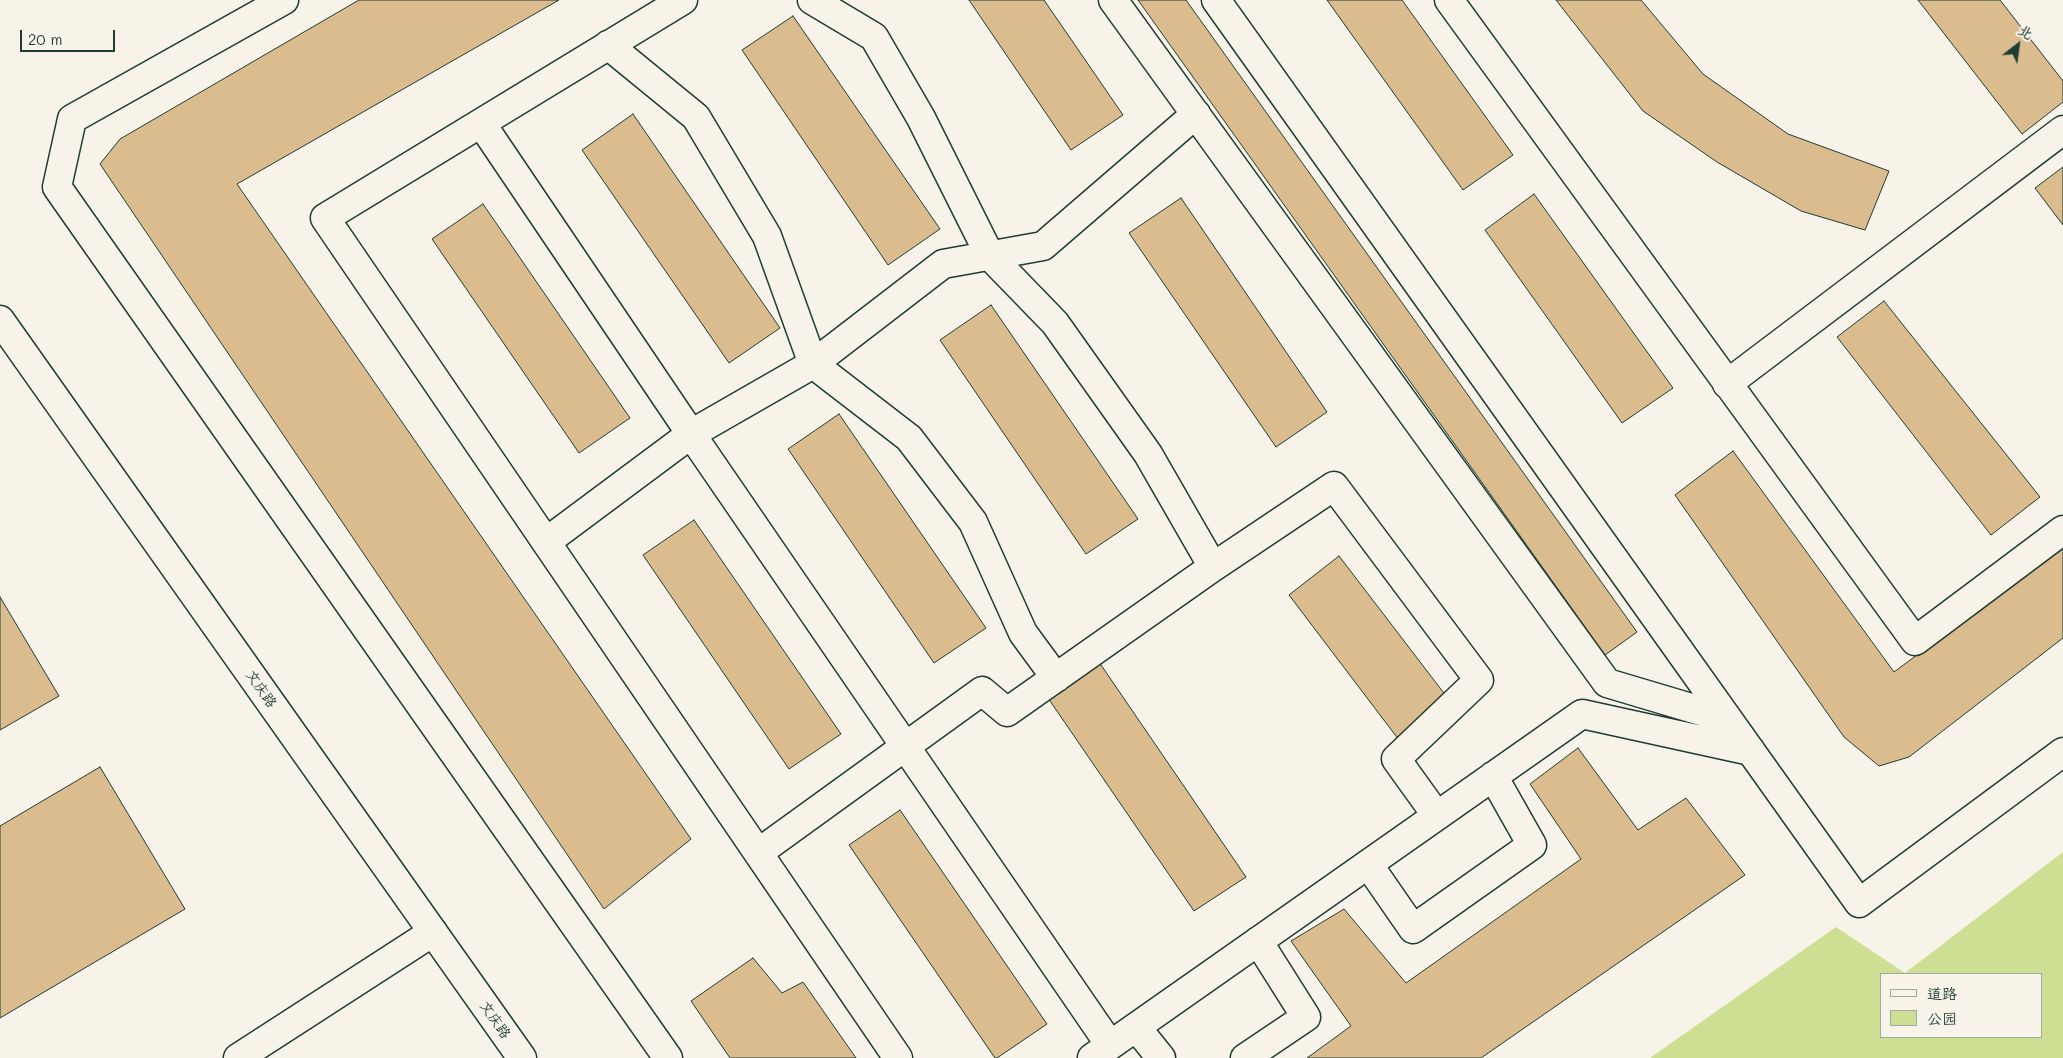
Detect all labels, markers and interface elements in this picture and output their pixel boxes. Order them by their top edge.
scale bar [22,20,118,52]
north arrow [1993,20,2043,70]
text: 北 [2015,20,2037,43]
text: 20 m [28,29,62,49]
street label: 文庆路 [242,667,280,711]
legend [1880,973,2043,1038]
text: 道路 [1927,983,1957,1003]
street label: 文庆路 [476,998,514,1042]
text: 公园 [1927,1008,1957,1028]

